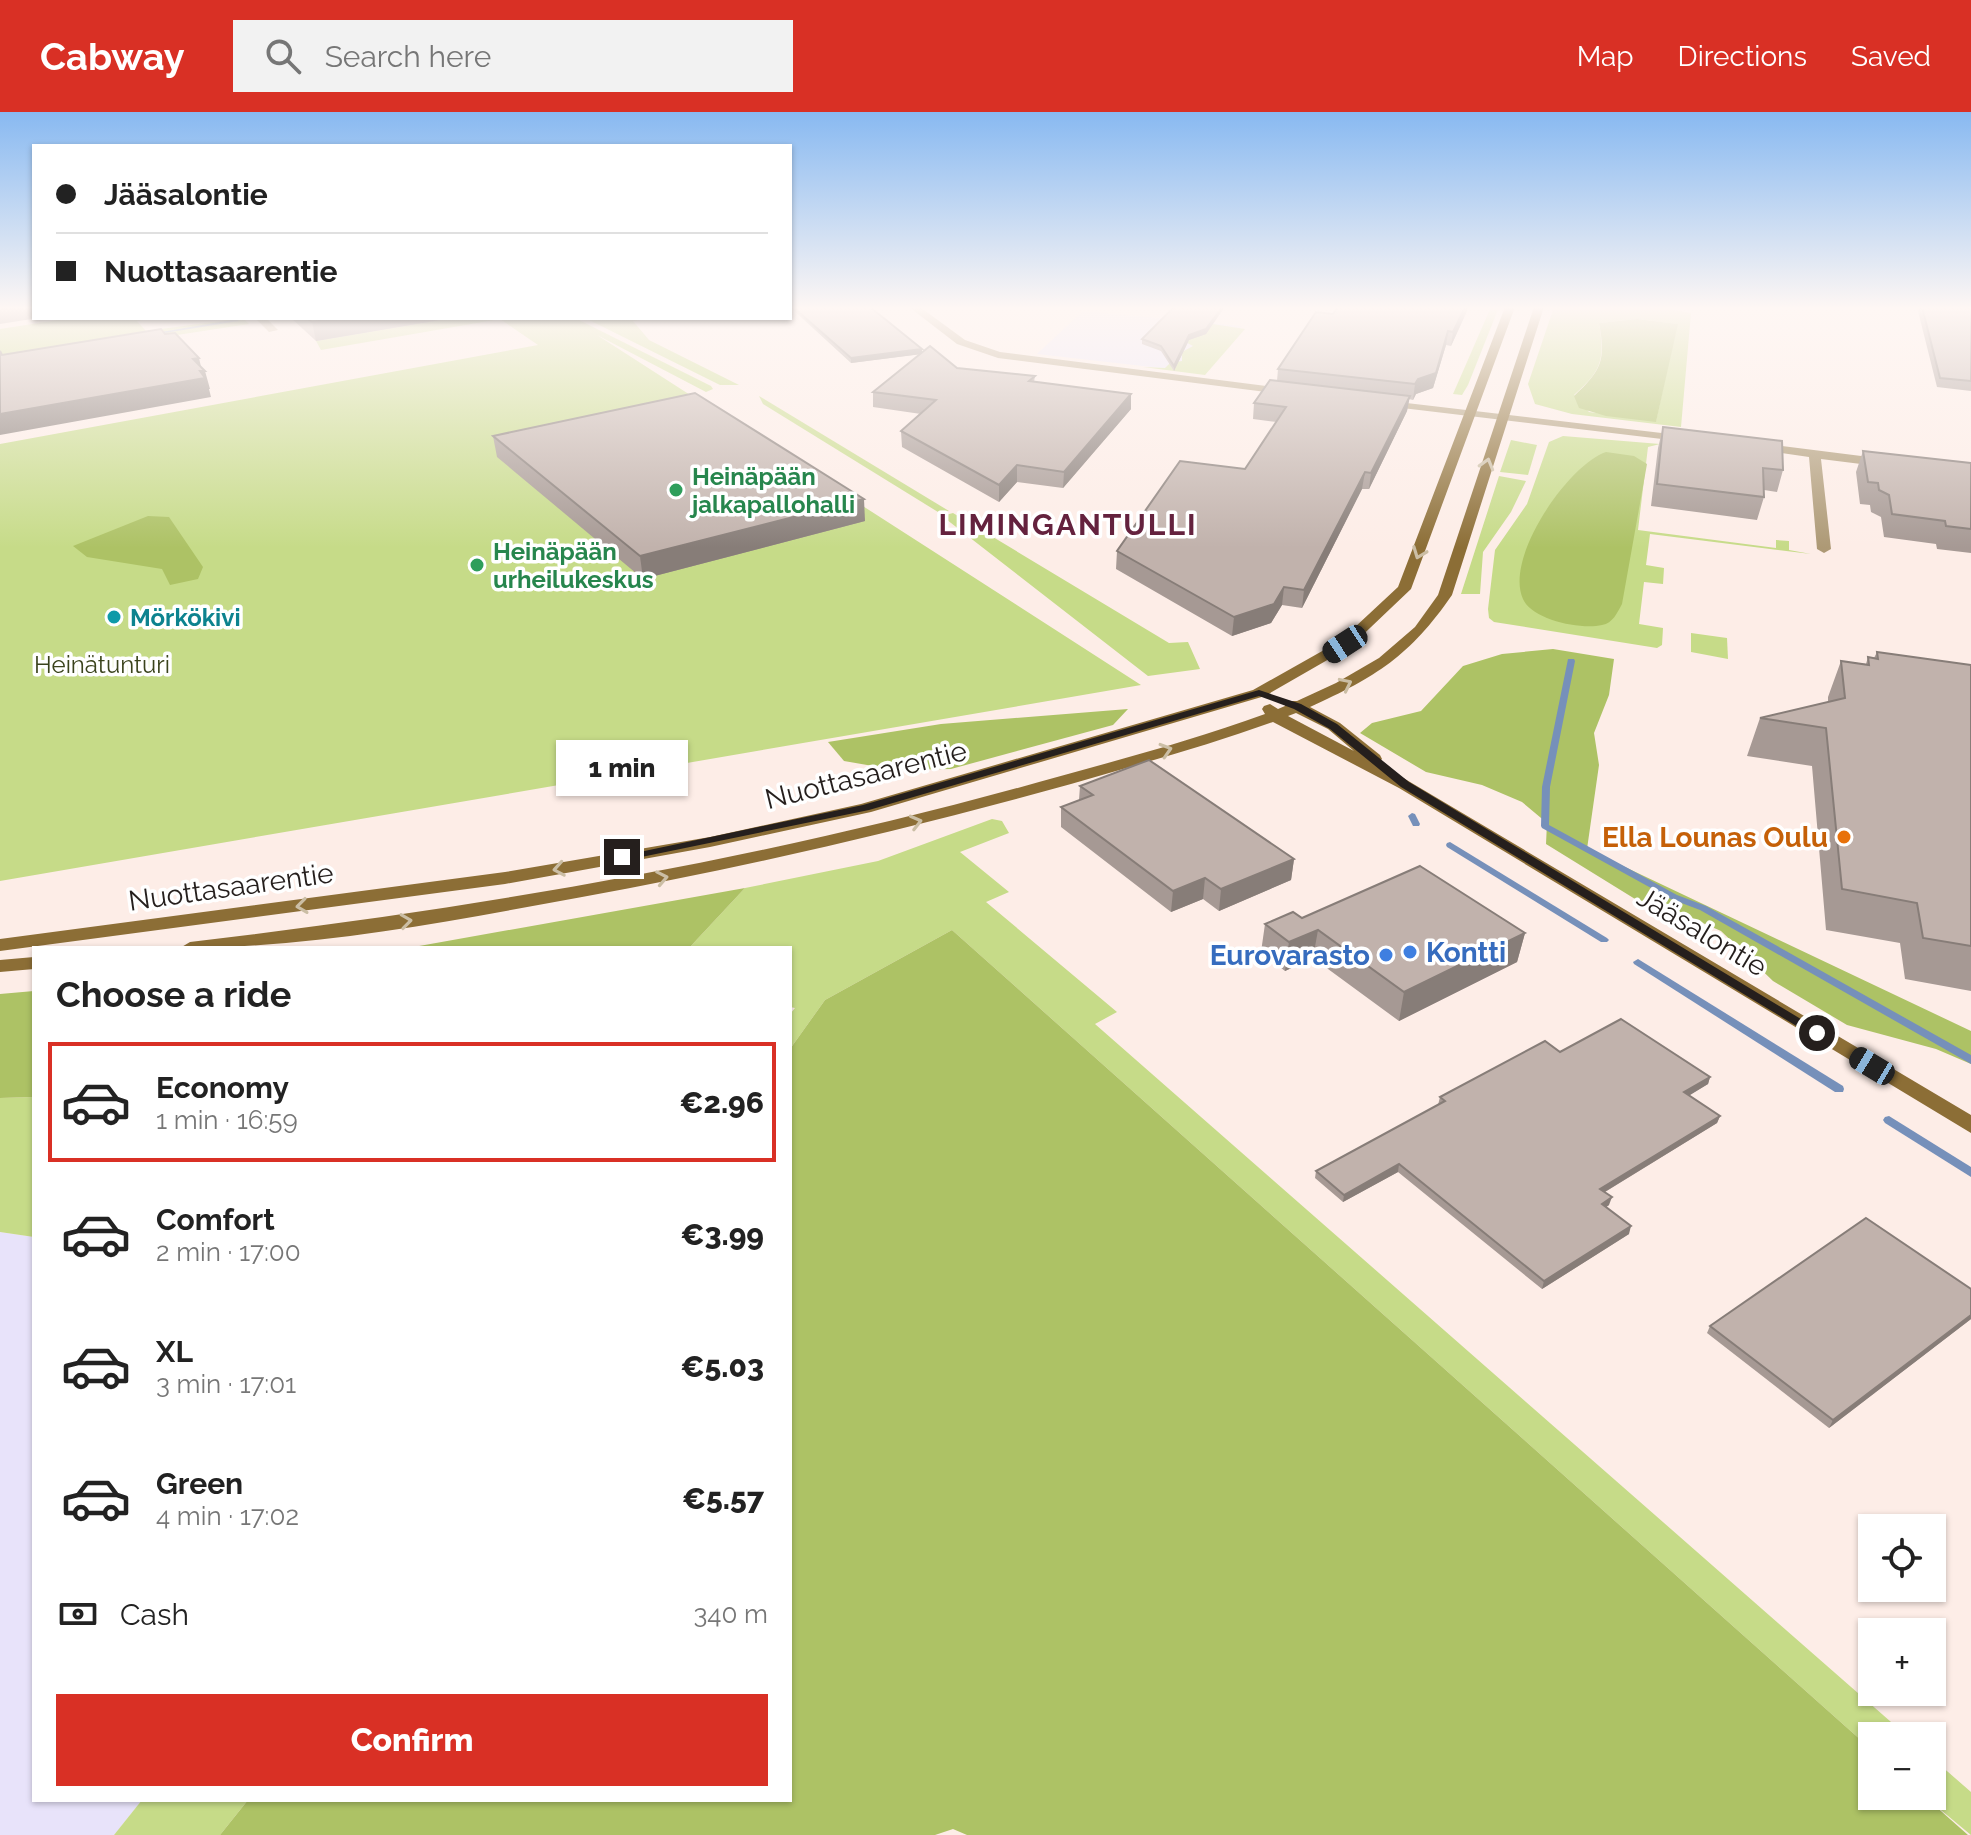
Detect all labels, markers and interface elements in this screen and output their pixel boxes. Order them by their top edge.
search box [233,20,793,92]
text: Cabway [40,34,185,79]
icon: search [261,34,305,78]
text: Search here [325,39,491,74]
text: Map [1577,40,1634,73]
text: Directions [1678,40,1807,73]
text: Saved [1851,40,1931,73]
text: Jääsalontie [104,177,268,212]
text: Nuottasaarentie [104,254,337,289]
one-way arrow [1478,458,1494,472]
place label: Heinäpään jalkapallohalli [689,462,855,519]
marker: Heinäpään jalkapallohalli [667,481,685,499]
district label: LIMINGANTULLI [938,507,1198,542]
place label: Heinäpään urheilukeskus [493,537,654,594]
one-way arrow [1412,545,1428,559]
marker: Heinäpään urheilukeskus [468,556,486,574]
place label: Mörkökivi [130,603,241,632]
marker: Mörkökivi [105,608,123,626]
car [1318,621,1372,667]
park label: Heinätunturi [34,650,170,679]
one-way arrow [1338,678,1353,694]
street label: Nuottasaarentie [762,734,970,816]
callout: 1 min [556,741,688,797]
one-way arrow [1158,743,1172,759]
text: 1 min [589,753,655,783]
one-way arrow [908,814,922,831]
place label: Ella Lounas Oulu [1602,821,1828,854]
marker: Ella Lounas Oulu [1835,828,1853,846]
route end [604,839,640,875]
street label: Nuottasaarentie [126,856,336,918]
one-way arrow [553,859,566,876]
one-way arrow [655,870,669,887]
street label: Jääsalontie [1631,881,1773,983]
one-way arrow [295,897,309,914]
one-way arrow [399,913,413,930]
place label: Kontti [1426,936,1506,969]
place label: Eurovarasto [1210,939,1370,972]
marker: Kontti [1401,943,1419,961]
marker: Eurovarasto [1377,946,1395,964]
text: Choose a ride [56,973,291,1015]
route start [1799,1015,1835,1051]
car [1845,1043,1899,1089]
icon: car [60,1066,132,1138]
text: Economy [156,1070,289,1105]
text: €2.96 [680,1085,764,1120]
text: 1 min · 16:59 [156,1105,298,1135]
icon: car [60,1198,132,1270]
text: Comfort [156,1202,275,1237]
text: €3.99 [680,1217,764,1252]
text: 2 min · 17:00 [156,1237,301,1267]
icon: car [60,1330,132,1402]
text: XL [156,1334,193,1369]
text: €5.03 [681,1349,764,1384]
text: 3 min · 17:01 [156,1369,296,1399]
icon: car [60,1462,132,1534]
text: Green [156,1466,243,1501]
text: €5.57 [682,1481,764,1516]
text: 4 min · 17:02 [156,1501,299,1531]
map controls [1858,1514,1946,1810]
button: locate [1858,1514,1946,1602]
icon: cash [56,1592,100,1636]
text: Cash [120,1597,189,1632]
text: 340 m [693,1599,768,1629]
button: + [1858,1618,1946,1706]
button: Confirm [56,1694,768,1786]
button: − [1858,1722,1946,1810]

